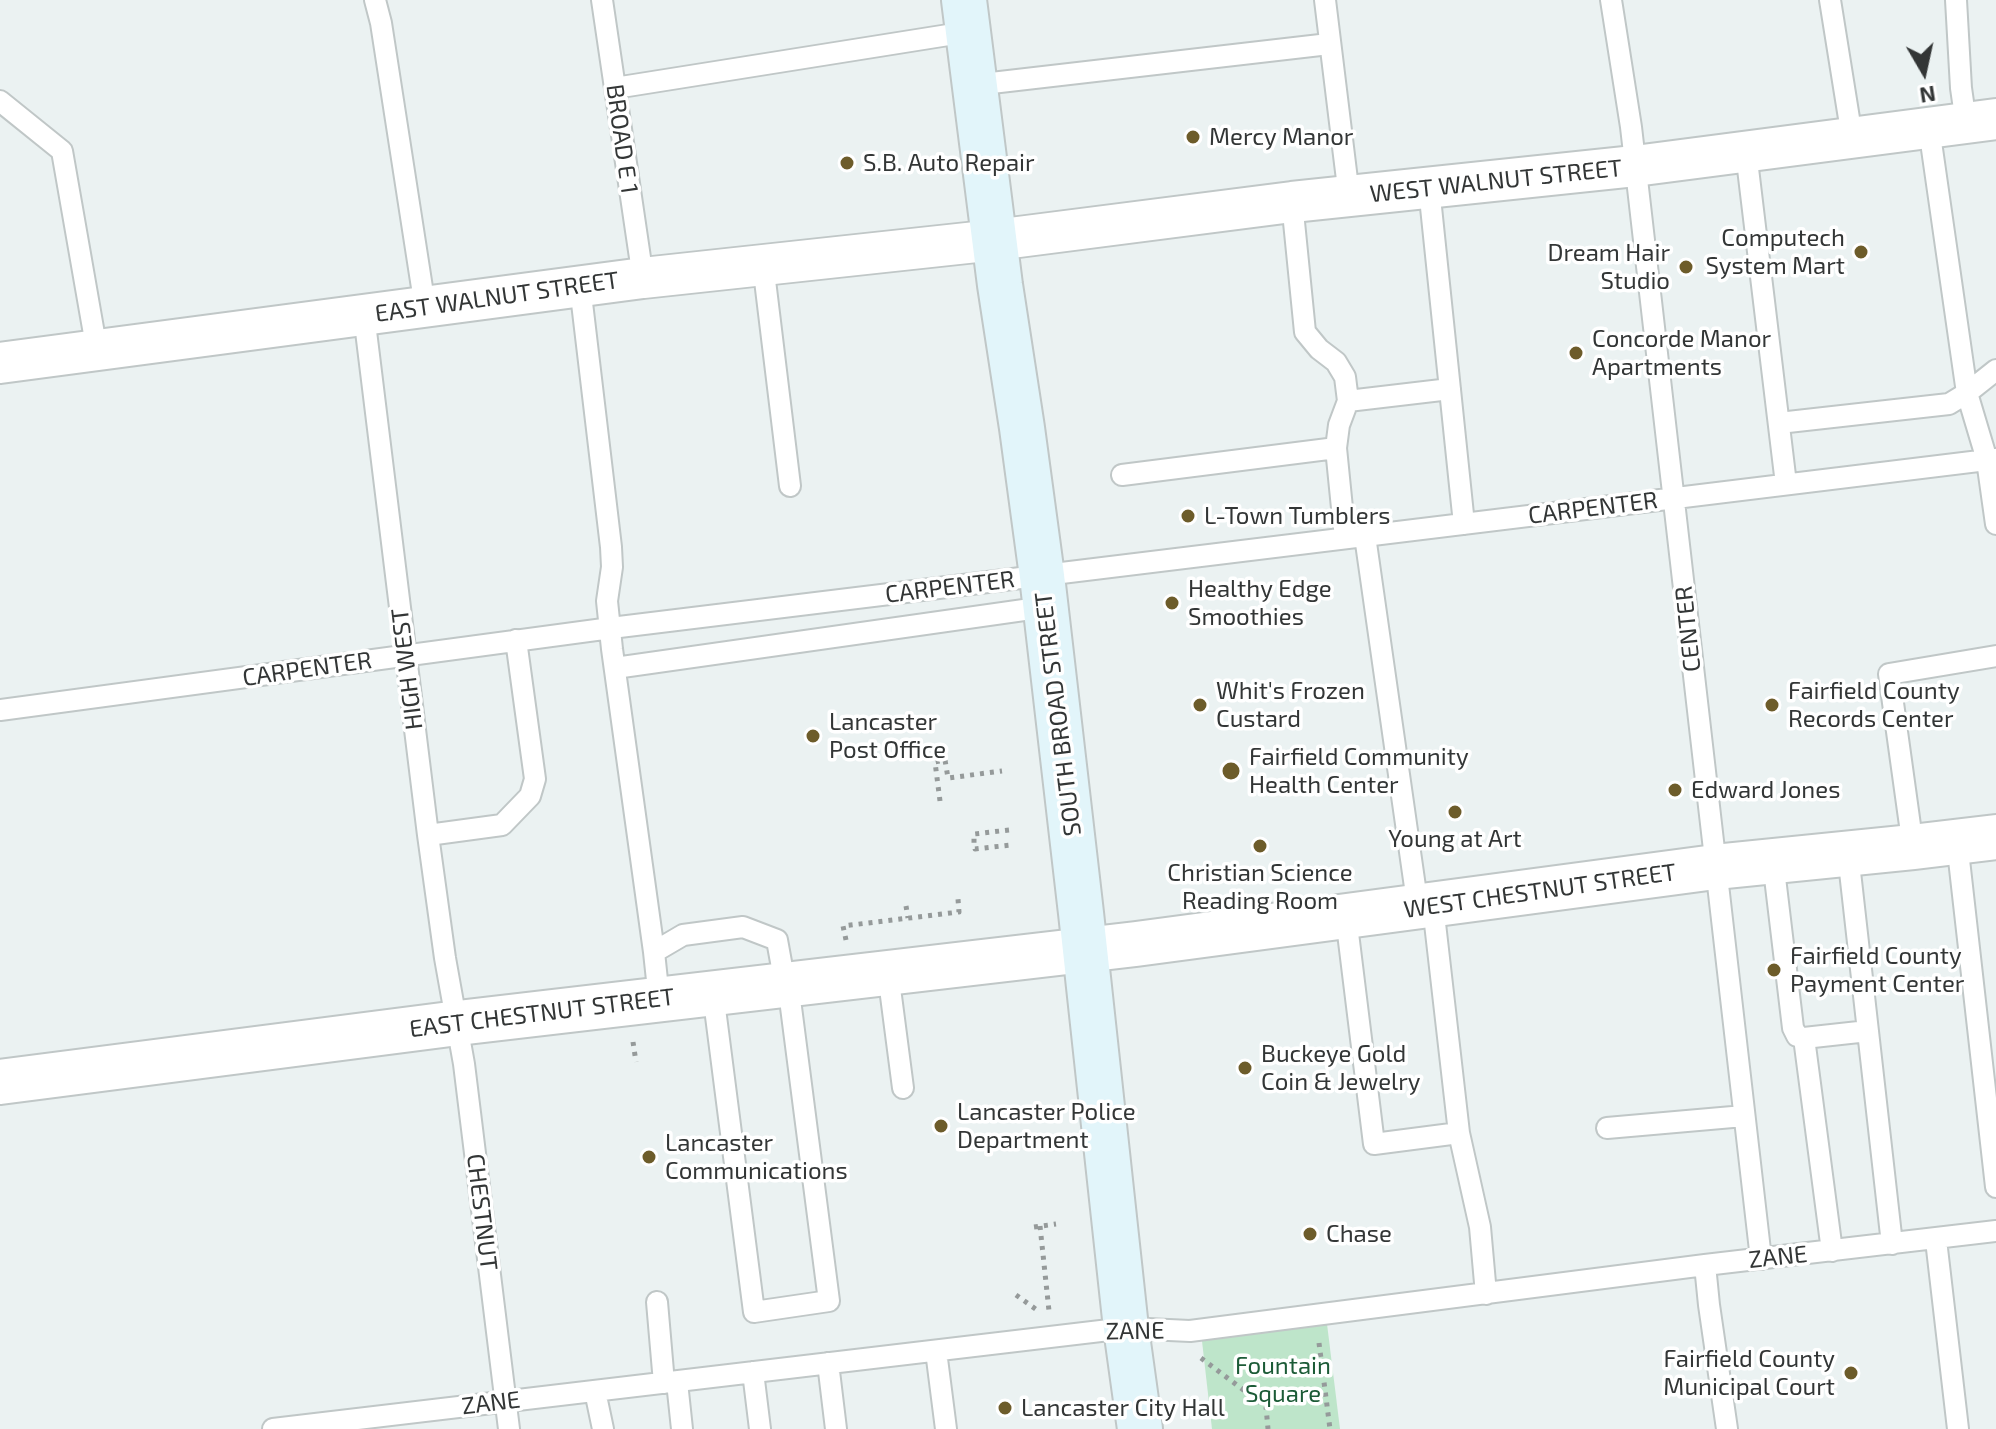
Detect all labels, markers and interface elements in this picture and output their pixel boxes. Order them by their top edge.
north arrow [1884,32,1964,112]
street label: BROAD E 1 [600,82,644,196]
text: N [1918,82,1938,110]
place label: Mercy Manor [1209,123,1353,151]
marker: Mercy Manor [1184,128,1202,146]
place label: S.B. Auto Repair [863,149,1035,177]
street label: WEST WALNUT STREET [1368,153,1624,209]
marker: S.B. Auto Repair [838,154,856,172]
place label: Computech System Mart [1705,224,1845,280]
place label: Dream Hair Studio [1548,239,1670,295]
marker: Computech System Mart [1852,243,1870,261]
marker: Dream Hair Studio [1677,258,1695,276]
street label: EAST WALNUT STREET [373,266,621,328]
place label: Concorde Manor Apartments [1592,325,1771,381]
marker: Concorde Manor Apartments [1567,344,1585,362]
street label: CARPENTER [1527,486,1659,530]
place label: L-Town Tumblers [1204,502,1391,530]
marker: L-Town Tumblers [1179,507,1197,525]
street label: CARPENTER [884,565,1016,609]
place label: Healthy Edge Smoothies [1188,575,1332,631]
street label: CENTER [1669,585,1707,673]
street label: SOUTH BROAD STREET [1029,590,1087,838]
marker: Healthy Edge Smoothies [1163,594,1181,612]
street label: HIGH WEST [385,607,429,731]
street label: CARPENTER [241,646,373,692]
place label: Whit's Frozen Custard [1216,677,1365,733]
place label: Fairfield County Records Center [1788,677,1960,733]
marker: Whit's Frozen Custard [1191,696,1209,714]
marker: Fairfield County Records Center [1763,696,1781,714]
place label: Lancaster Post Office [829,708,946,764]
marker: Lancaster Post Office [804,727,822,745]
place label: Fairfield Community Health Center [1249,743,1469,799]
marker: Fairfield Community Health Center [1220,760,1242,782]
place label: Edward Jones [1691,776,1840,804]
marker: Edward Jones [1666,781,1684,799]
marker: Young at Art [1446,803,1464,821]
place label: Young at Art [1388,825,1522,853]
marker: Christian Science Reading Room [1251,837,1269,855]
street label: WEST CHESTNUT STREET [1402,858,1678,924]
place label: Christian Science Reading Room [1167,859,1353,915]
place label: Fairfield County Payment Center [1790,942,1964,998]
marker: Fairfield County Payment Center [1765,961,1783,979]
street label: EAST CHESTNUT STREET [408,982,676,1044]
place label: Buckeye Gold Coin & Jewelry [1261,1040,1421,1096]
marker: Buckeye Gold Coin & Jewelry [1236,1059,1254,1077]
place label: Lancaster Police Department [957,1098,1136,1154]
marker: Lancaster Police Department [932,1117,950,1135]
place label: Lancaster Communications [665,1129,848,1185]
marker: Lancaster Communications [640,1148,658,1166]
street label: CHESTNUT [461,1152,503,1272]
place label: Chase [1326,1220,1392,1248]
marker: Chase [1301,1225,1319,1243]
street label: ZANE [1747,1240,1809,1274]
street label: ZANE [1105,1316,1165,1346]
place label: Fairfield County Municipal Court [1663,1345,1835,1401]
park label: Fountain Square [1235,1352,1331,1408]
marker: Fairfield County Municipal Court [1842,1364,1860,1382]
street label: ZANE [460,1385,522,1421]
place label: Lancaster City Hall [1021,1394,1225,1422]
marker: Lancaster City Hall [996,1399,1014,1417]

